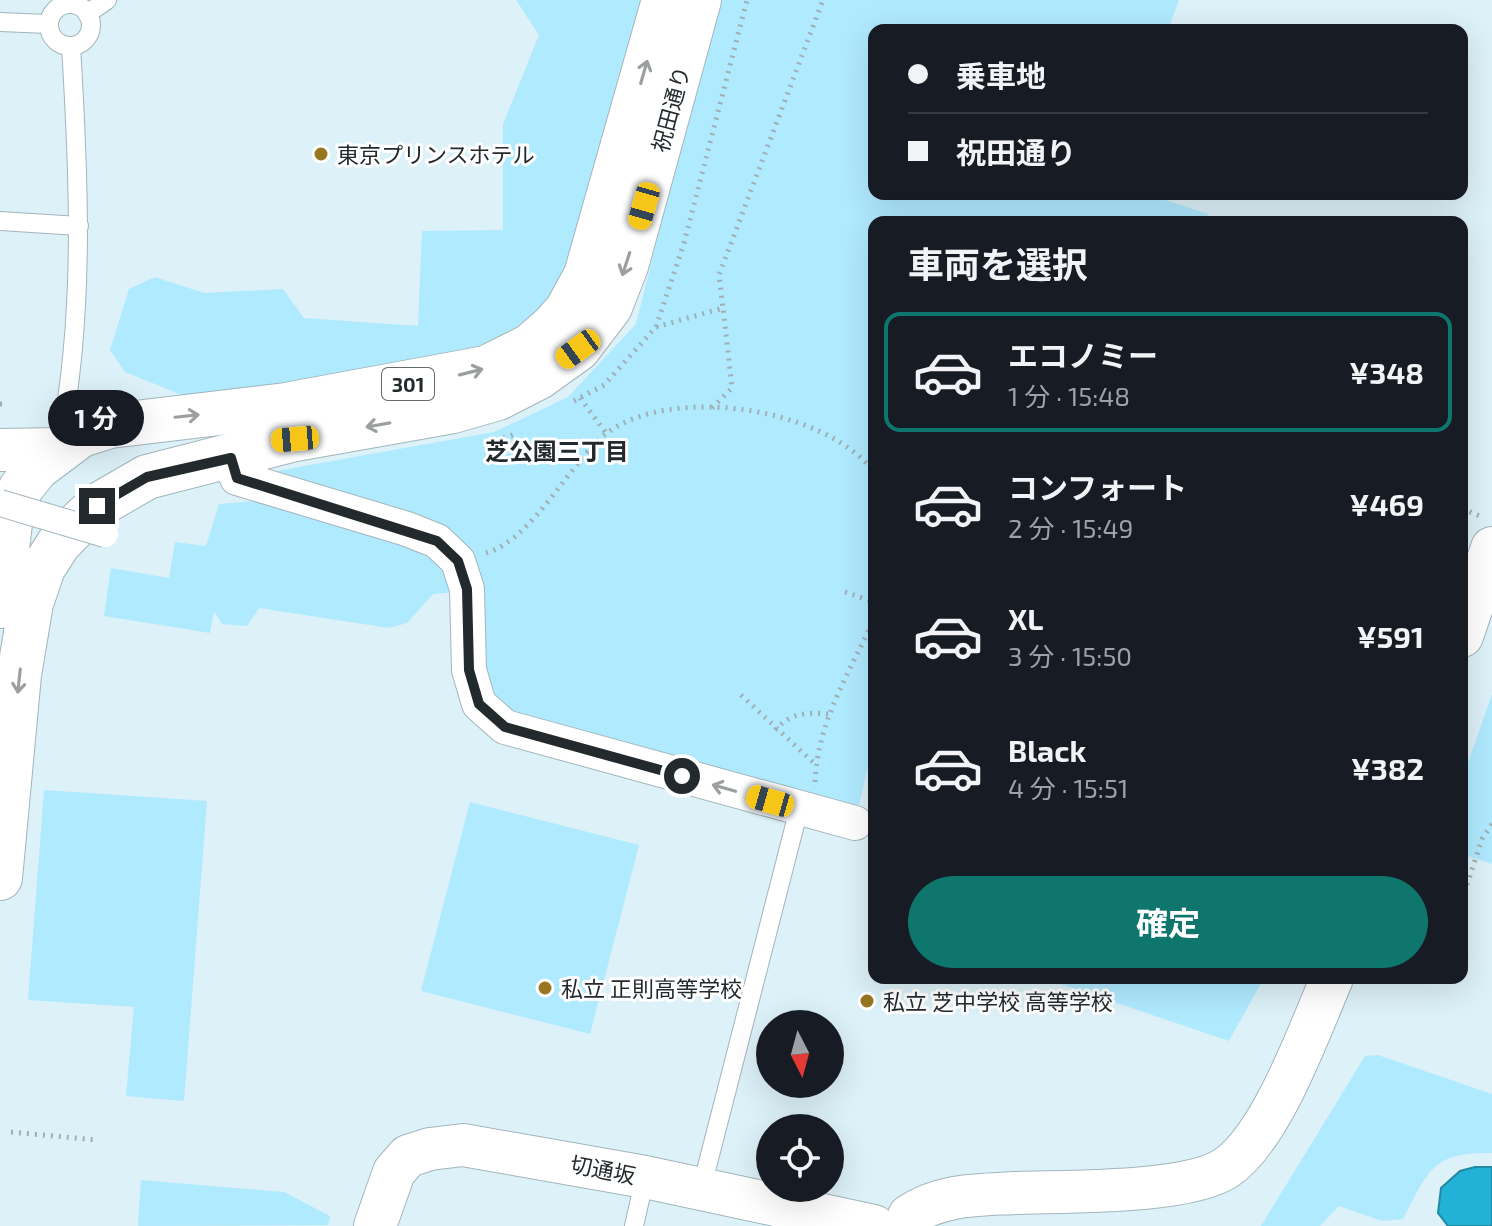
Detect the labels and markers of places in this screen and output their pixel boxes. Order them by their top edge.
place label: 東京プリンスホテル [337,141,535,167]
marker: 東京プリンスホテル [312,145,330,163]
place label: 私立 正則高等学校 [561,975,742,1001]
marker: 私立 正則高等学校 [536,979,554,997]
place label: 私立 芝中学校 高等学校 [883,988,1113,1014]
marker: 私立 芝中学校 高等学校 [858,992,876,1010]

